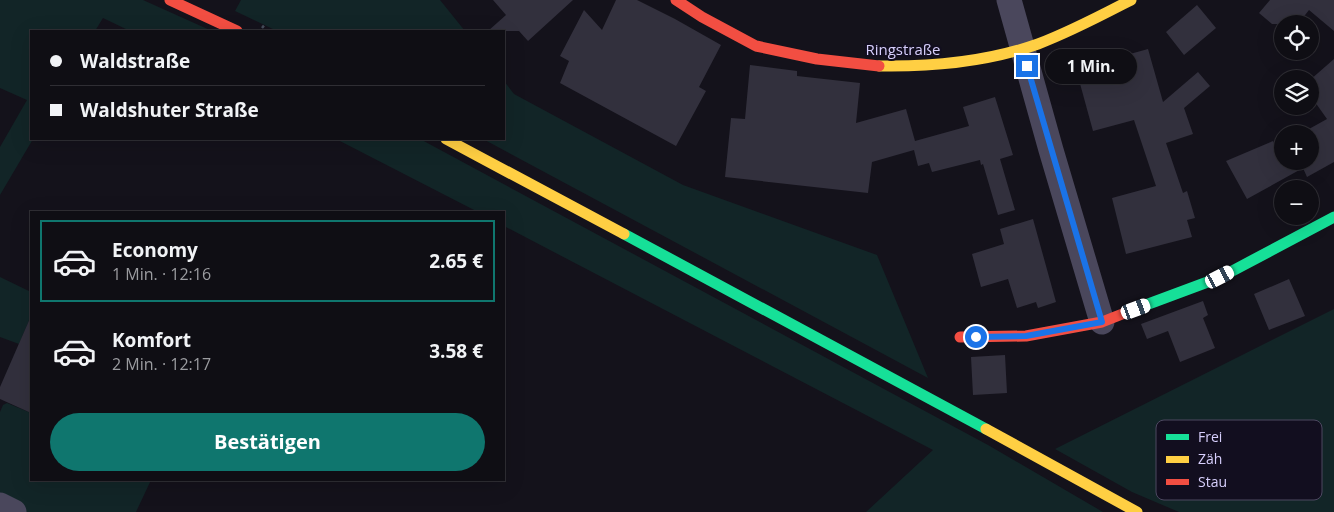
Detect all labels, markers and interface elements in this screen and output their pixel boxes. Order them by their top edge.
map controls [1274,15,1319,225]
button: locate [1274,15,1319,60]
street label: Ringstraße [865,39,941,59]
text: Waldstraße [80,48,190,74]
callout: 1 Min. [1044,48,1137,84]
route end [1016,55,1038,77]
text: 1 Min. [1067,55,1115,77]
button: layers [1274,70,1319,115]
text: Waldshuter Straße [80,97,259,123]
button: + [1274,125,1319,170]
button: − [1274,180,1319,225]
text: Economy [112,237,198,263]
icon: car [52,239,97,284]
text: 2.65 € [429,248,483,274]
text: 1 Min. · 12:16 [112,263,211,285]
car [1203,264,1236,290]
car [1119,297,1152,321]
route start [965,326,987,348]
text: Komfort [112,327,191,353]
icon: car [52,329,97,374]
text: 3.58 € [429,338,483,364]
text: 2 Min. · 12:17 [112,353,211,375]
button: Bestätigen [50,413,485,471]
legend [1156,420,1322,500]
text: Frei [1198,427,1222,446]
text: Zäh [1198,449,1222,468]
text: Stau [1198,472,1227,491]

